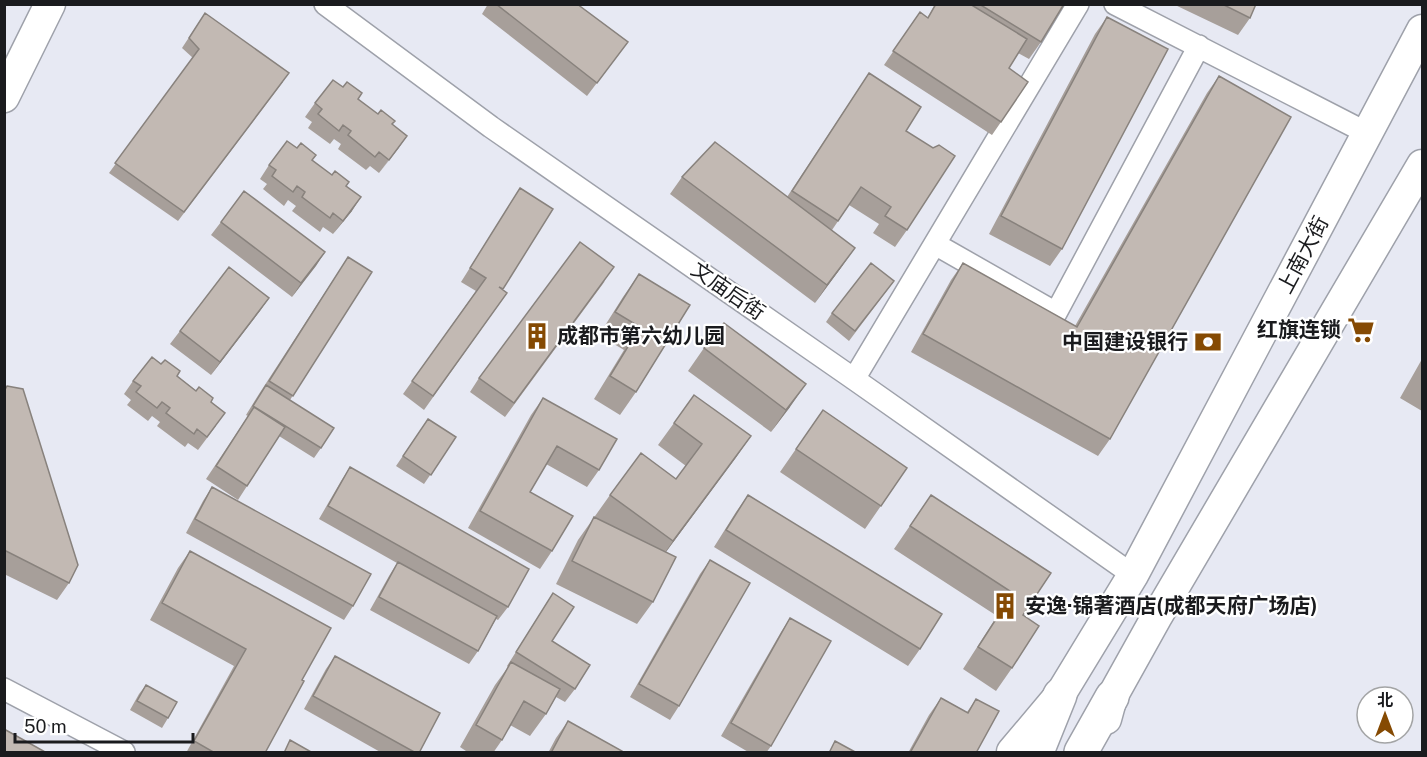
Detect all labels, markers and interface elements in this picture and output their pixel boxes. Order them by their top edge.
street label: 上南大街 [1272,212,1333,298]
street label: 文庙后街 [687,256,770,325]
supermarket icon: 红旗连锁 [1346,315,1376,345]
place label: 红旗连锁 [1257,317,1341,342]
building icon: 成都市第六幼儿园 [522,321,552,351]
place label: 成都市第六幼儿园 [557,323,725,348]
bank icon: 中国建设银行 [1193,327,1223,357]
place label: 中国建设银行 [1062,329,1188,354]
building icon: 安逸·锦著酒店(成都天府广场店) [990,591,1020,621]
place label: 安逸·锦著酒店(成都天府广场店) [1025,593,1318,618]
north arrow [1355,685,1415,745]
text: 北 [1377,691,1393,710]
scale bar [15,706,194,744]
text: 50 m [24,716,67,737]

